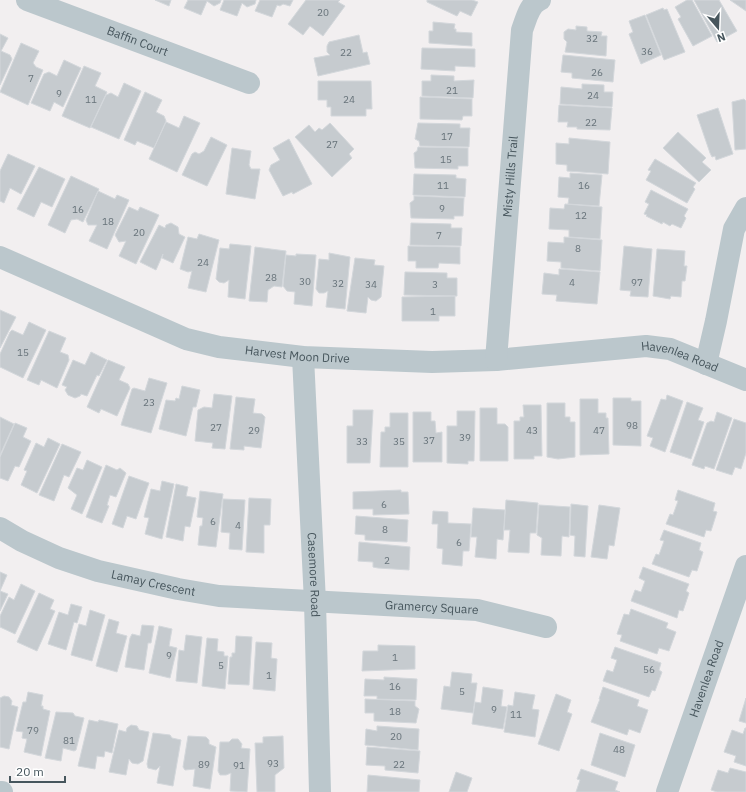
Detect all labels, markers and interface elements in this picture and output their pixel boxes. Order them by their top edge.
house number: 20 [317,6,329,19]
north arrow [698,8,738,48]
street label: Baffin Court [105,23,170,59]
text: N [715,30,727,45]
house number: 32 [586,32,598,45]
house number: 36 [641,45,653,58]
house number: 22 [340,46,352,59]
house number: 26 [591,66,603,79]
house number: 7 [28,72,34,85]
house number: 21 [446,84,458,97]
house number: 9 [56,87,62,100]
house number: 24 [587,89,599,102]
house number: 11 [85,93,97,106]
house number: 24 [343,93,355,106]
house number: 22 [585,116,597,129]
house number: 17 [441,130,453,143]
street label: Misty Hills Trail [499,135,521,218]
house number: 27 [326,138,338,151]
house number: 15 [440,153,452,166]
house number: 11 [437,179,449,192]
house number: 16 [578,179,590,192]
house number: 9 [439,202,445,215]
house number: 16 [72,203,84,216]
house number: 12 [575,209,587,222]
house number: 18 [102,215,114,228]
house number: 20 [133,226,145,239]
house number: 7 [436,229,442,242]
house number: 8 [575,242,581,255]
house number: 24 [197,256,209,269]
house number: 28 [265,271,277,284]
house number: 30 [299,275,311,288]
house number: 4 [569,276,575,289]
house number: 97 [631,276,643,289]
house number: 32 [332,277,344,290]
house number: 34 [365,278,377,291]
house number: 3 [432,278,438,291]
house number: 1 [430,305,436,318]
street label: Havenlea Road [640,338,721,375]
street label: Harvest Moon Drive [244,342,351,366]
house number: 15 [17,346,29,359]
house number: 23 [143,396,155,409]
house number: 98 [626,419,638,432]
house number: 27 [210,421,222,434]
house number: 29 [248,424,260,437]
house number: 43 [526,424,538,437]
house number: 47 [593,424,605,437]
house number: 39 [459,431,471,444]
house number: 37 [423,434,435,447]
house number: 33 [356,435,368,448]
house number: 35 [393,435,405,448]
house number: 6 [381,498,387,511]
house number: 6 [210,515,216,528]
house number: 4 [235,519,241,532]
house number: 8 [382,523,388,536]
street label: Casemore Road [305,532,323,617]
house number: 6 [456,536,462,549]
house number: 2 [384,554,390,567]
street label: Lamay Crescent [110,566,197,599]
street label: Gramercy Square [385,597,479,617]
street label: Havenlea Road [686,638,727,719]
house number: 9 [166,649,172,662]
house number: 1 [392,651,398,664]
house number: 5 [218,659,224,672]
house number: 56 [643,663,655,676]
house number: 1 [266,669,272,682]
house number: 16 [389,680,401,693]
house number: 5 [459,685,465,698]
house number: 9 [491,703,497,716]
house number: 18 [389,705,401,718]
house number: 11 [510,708,522,721]
house number: 79 [27,724,39,737]
house number: 20 [390,730,402,743]
house number: 81 [63,734,75,747]
house number: 48 [613,743,625,756]
house number: 93 [267,757,279,770]
scale bar [10,758,65,784]
house number: 89 [198,758,210,771]
house number: 22 [393,758,405,771]
house number: 91 [233,759,245,772]
text: 20 m [16,764,44,779]

